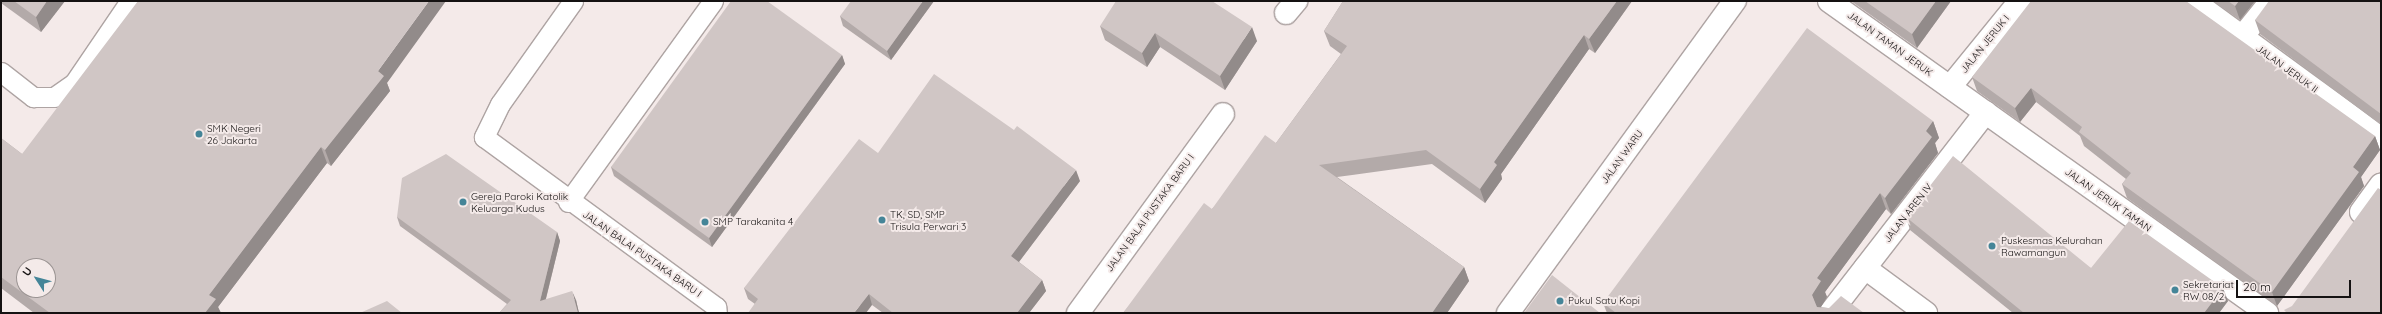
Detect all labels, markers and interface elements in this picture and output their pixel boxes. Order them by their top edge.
street label: JALAN TAMAN JERUK [1845,9,1935,79]
street label: JALAN JERUK I [1958,13,2012,75]
street label: JALAN JERUK II [2254,43,2320,95]
place label: SMK Negeri 26 Jakarta [207,122,261,146]
street label: JALAN WARU [1598,128,1646,186]
marker: SMK Negeri 26 Jakarta [194,129,204,139]
street label: JALAN BALAI PUSTAKA BARU I [1103,152,1197,274]
street label: JALAN JERUK TAMAN [2063,166,2153,234]
street label: JALAN AREN IV [1881,181,1935,245]
place label: Gereja Paroki Katolik Keluarga Kudus [471,190,568,214]
marker: Gereja Paroki Katolik Keluarga Kudus [458,197,468,207]
street label: JALAN BALAI PUSTAKA BARU I [580,208,704,300]
place label: TK, SD, SMP Trisula Perwari 3 [890,208,966,232]
marker: TK, SD, SMP Trisula Perwari 3 [877,215,887,225]
place label: SMP Tarakanita 4 [713,216,793,228]
marker: SMP Tarakanita 4 [700,217,710,227]
place label: Puskesmas Kelurahan Rawamangun [2001,234,2103,258]
marker: Puskesmas Kelurahan Rawamangun [1986,240,1998,252]
north arrow [16,258,56,298]
text: U [19,264,35,279]
scale bar [2238,272,2353,298]
place label: Sekretariat RW 08/2 [2183,278,2234,302]
text: 20 m [2243,279,2271,294]
marker: Sekretariat RW 08/2 [2170,285,2180,295]
place label: Pukul Satu Kopi [1568,295,1640,307]
marker: Pukul Satu Kopi [1555,296,1565,306]

